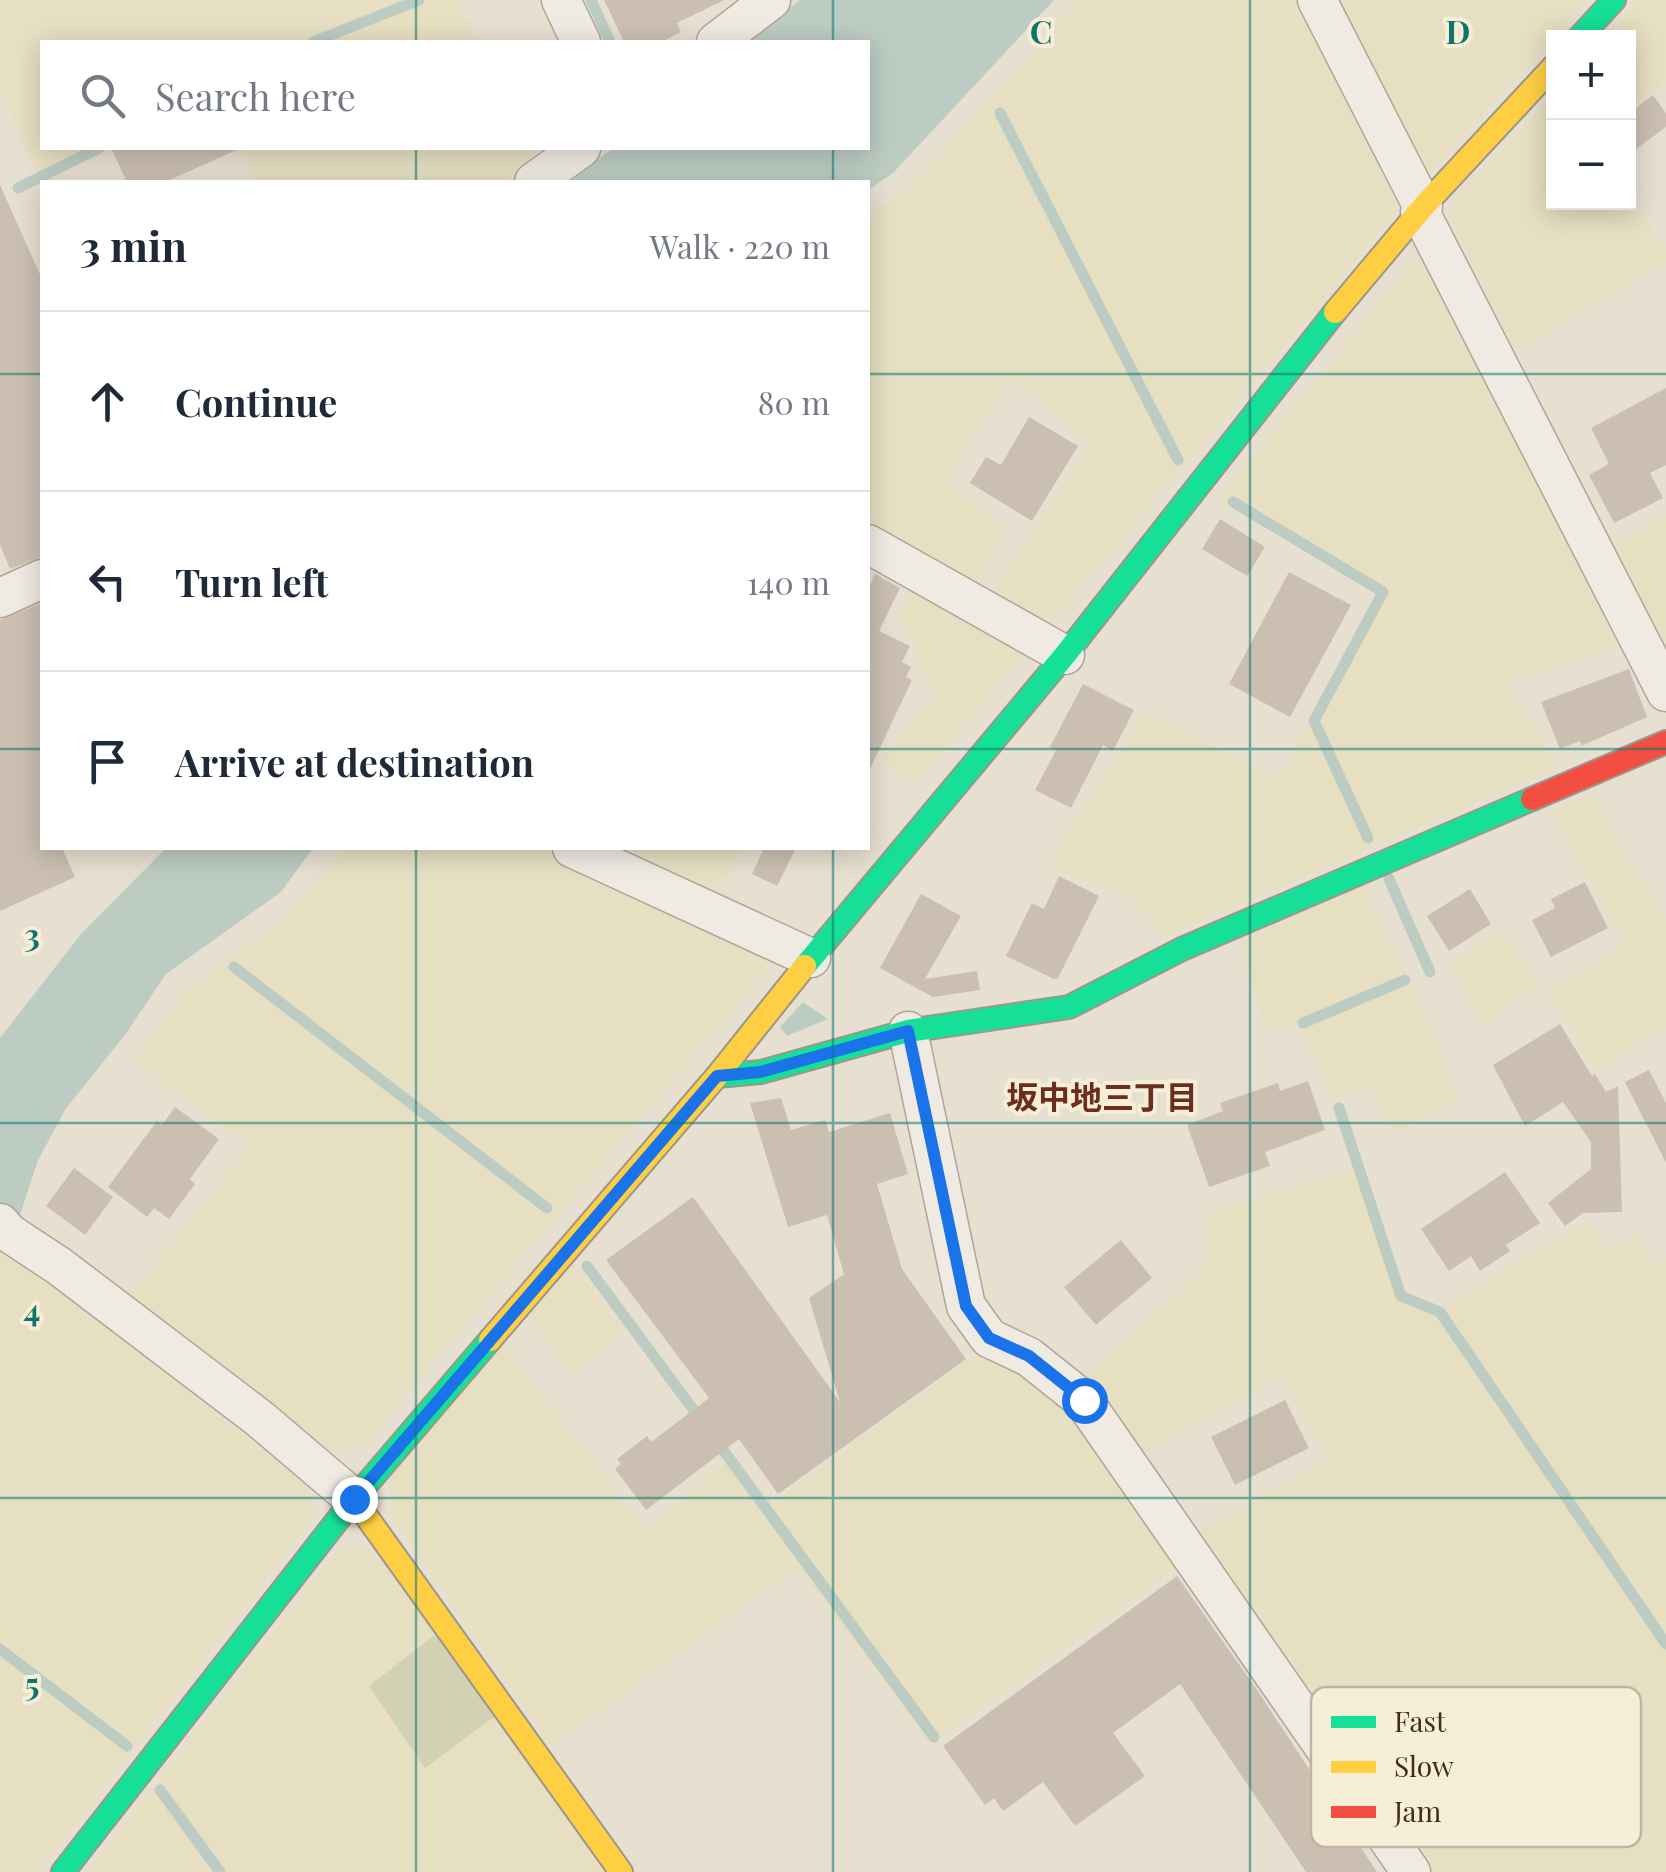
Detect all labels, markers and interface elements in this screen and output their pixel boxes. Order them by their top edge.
text: C [1030,9,1052,52]
text: D [1446,9,1470,52]
map controls [1546,30,1636,210]
button: + [1546,30,1636,120]
search box [40,40,870,150]
icon: search [75,68,130,123]
text: Search here [155,70,356,121]
button: − [1546,120,1636,210]
text: 3 min [80,217,187,273]
text: Walk · 220 m [650,224,830,267]
icon: ahead [80,374,135,429]
text: Continue [175,376,337,427]
text: 80 m [758,380,830,423]
icon: left [80,554,135,609]
text: Turn left [175,556,328,607]
text: 140 m [747,560,830,603]
icon: arrive [80,734,135,789]
text: Arrive at destination [175,736,534,787]
text: 3 [24,912,40,955]
district label: 坂中地三丁目 [1006,1074,1198,1117]
text: 4 [24,1287,40,1330]
route start [1062,1378,1108,1424]
route end [332,1477,378,1523]
text: 5 [25,1661,39,1704]
legend [1311,1687,1641,1847]
text: Fast [1394,1702,1447,1739]
text: Slow [1394,1747,1454,1784]
text: Jam [1393,1792,1441,1829]

